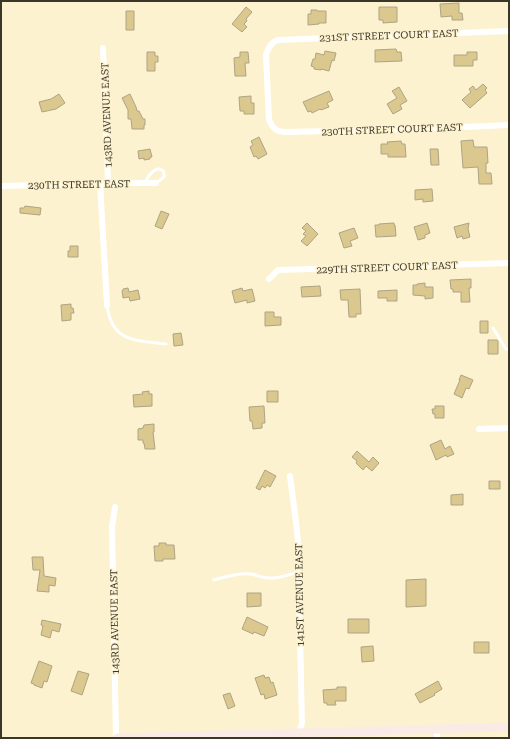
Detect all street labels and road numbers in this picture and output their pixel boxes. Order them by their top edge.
street label: 231ST STREET COURT EAST [319,28,459,43]
street label: 143RD AVENUE EAST [99,62,114,168]
street label: 230TH STREET COURT EAST [321,122,463,137]
street label: 230TH STREET EAST [28,178,131,191]
street label: 229TH STREET COURT EAST [316,260,458,275]
street label: 141ST AVENUE EAST [293,543,306,647]
street label: 143RD AVENUE EAST [108,569,121,675]

